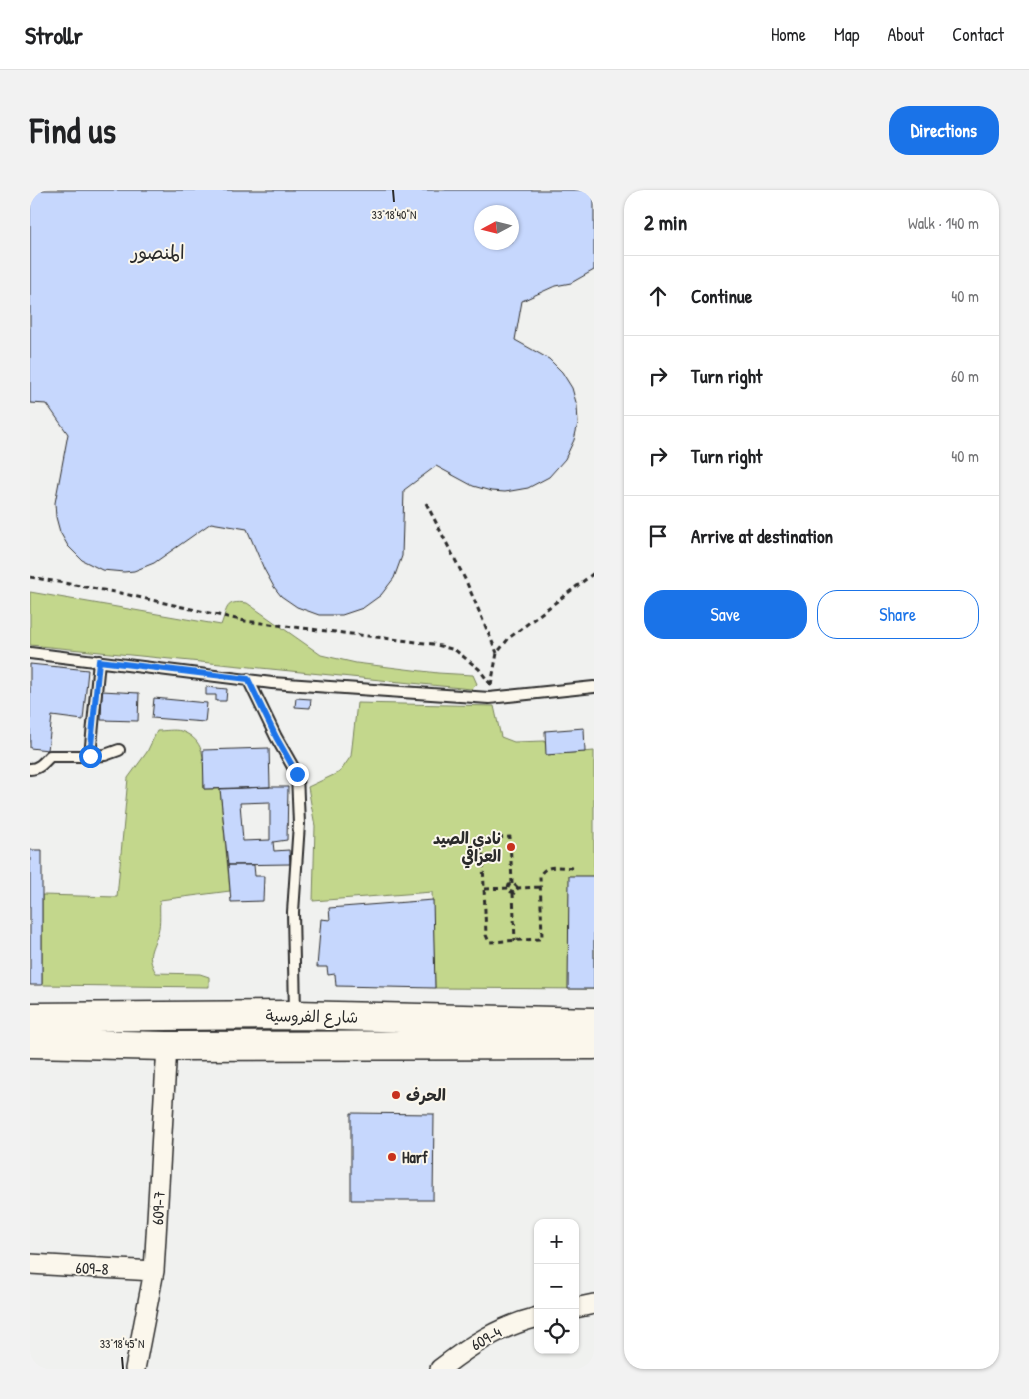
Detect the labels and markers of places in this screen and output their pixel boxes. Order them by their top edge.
place label: نادي الصيد العراقي [433,827,501,869]
marker: نادي الصيد العراقي [505,841,517,853]
place label: الحرف [406,1084,446,1106]
marker: الحرف [390,1089,402,1101]
place label: Harf [402,1146,428,1168]
marker: Harf [386,1151,398,1163]

